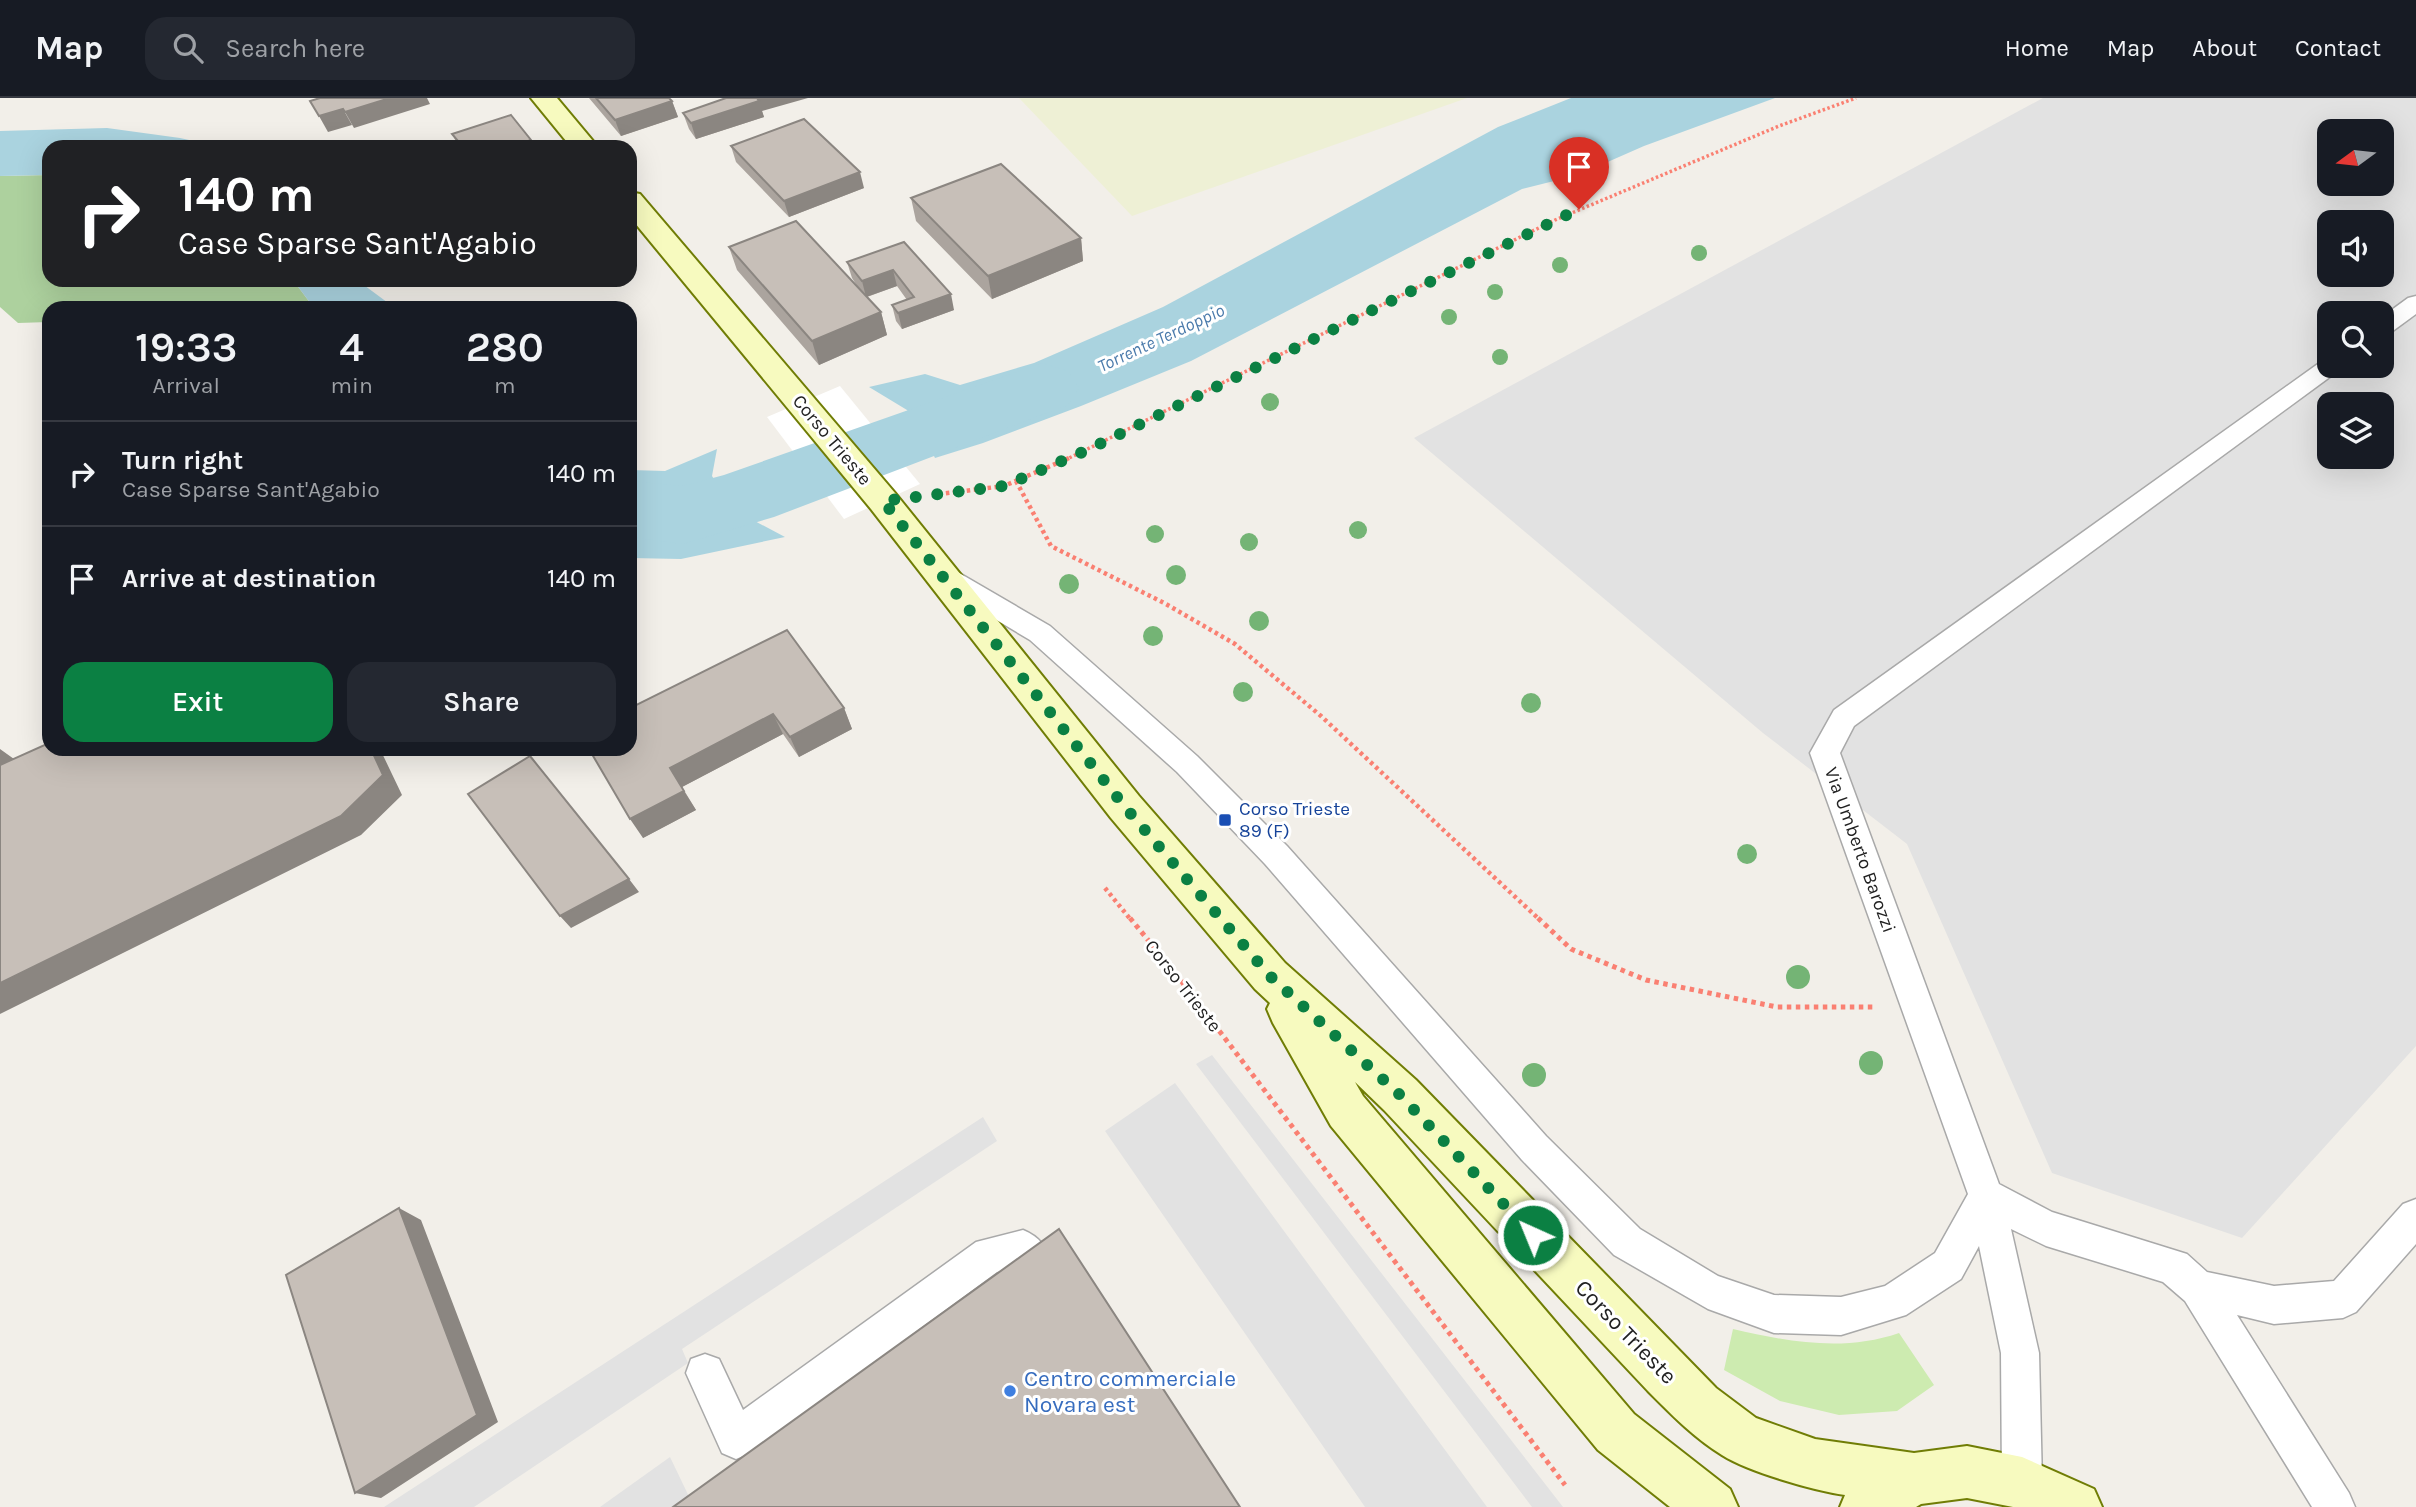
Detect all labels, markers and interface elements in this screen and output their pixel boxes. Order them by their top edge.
search box [145,17,635,80]
text: Map [35,29,103,67]
icon: search [169,29,207,67]
text: Search here [225,33,365,64]
text: Home [2005,34,2069,62]
text: Map [2107,34,2154,62]
text: About [2192,34,2257,62]
text: Contact [2295,34,2381,62]
north arrow [2317,119,2394,196]
map controls [2317,119,2394,469]
pin [1549,137,1609,209]
icon: arrive [1560,148,1598,186]
text: 140 m [178,166,315,223]
icon: right [63,168,154,259]
button: sound [2317,210,2394,287]
text: Case Sparse Sant'Agabio [178,225,537,262]
water label: Torrente Terdoppio [1094,299,1228,377]
button: search [2317,301,2394,378]
text: 19:33 [135,322,237,372]
text: 4 [339,322,364,372]
text: 280 [466,322,544,372]
text: Arrival [153,372,220,399]
text: min [331,372,373,399]
text: m [494,372,516,399]
street label: Corso Trieste [788,390,876,490]
button: layers [2317,392,2394,469]
text: Turn right [122,445,243,476]
icon: right [63,455,101,493]
text: 140 m [547,458,616,489]
text: Case Sparse Sant'Agabio [122,476,380,503]
icon: arrive [63,560,101,598]
text: Arrive at destination [122,563,376,594]
text: 140 m [547,563,616,594]
button: Exit [63,662,333,742]
button: Share [347,662,616,742]
street label: Via Umberto Barozzi [1820,764,1900,936]
place label: Corso Trieste 89 (F) [1239,798,1350,842]
marker: Corso Trieste 89 (F) [1217,812,1233,828]
street label: Corso Trieste [1140,935,1226,1037]
position arrow [1496,1198,1570,1272]
street label: Corso Trieste [1570,1274,1682,1390]
place label: Centro commerciale Novara est [1024,1365,1236,1418]
marker: Centro commerciale Novara est [1002,1383,1018,1399]

